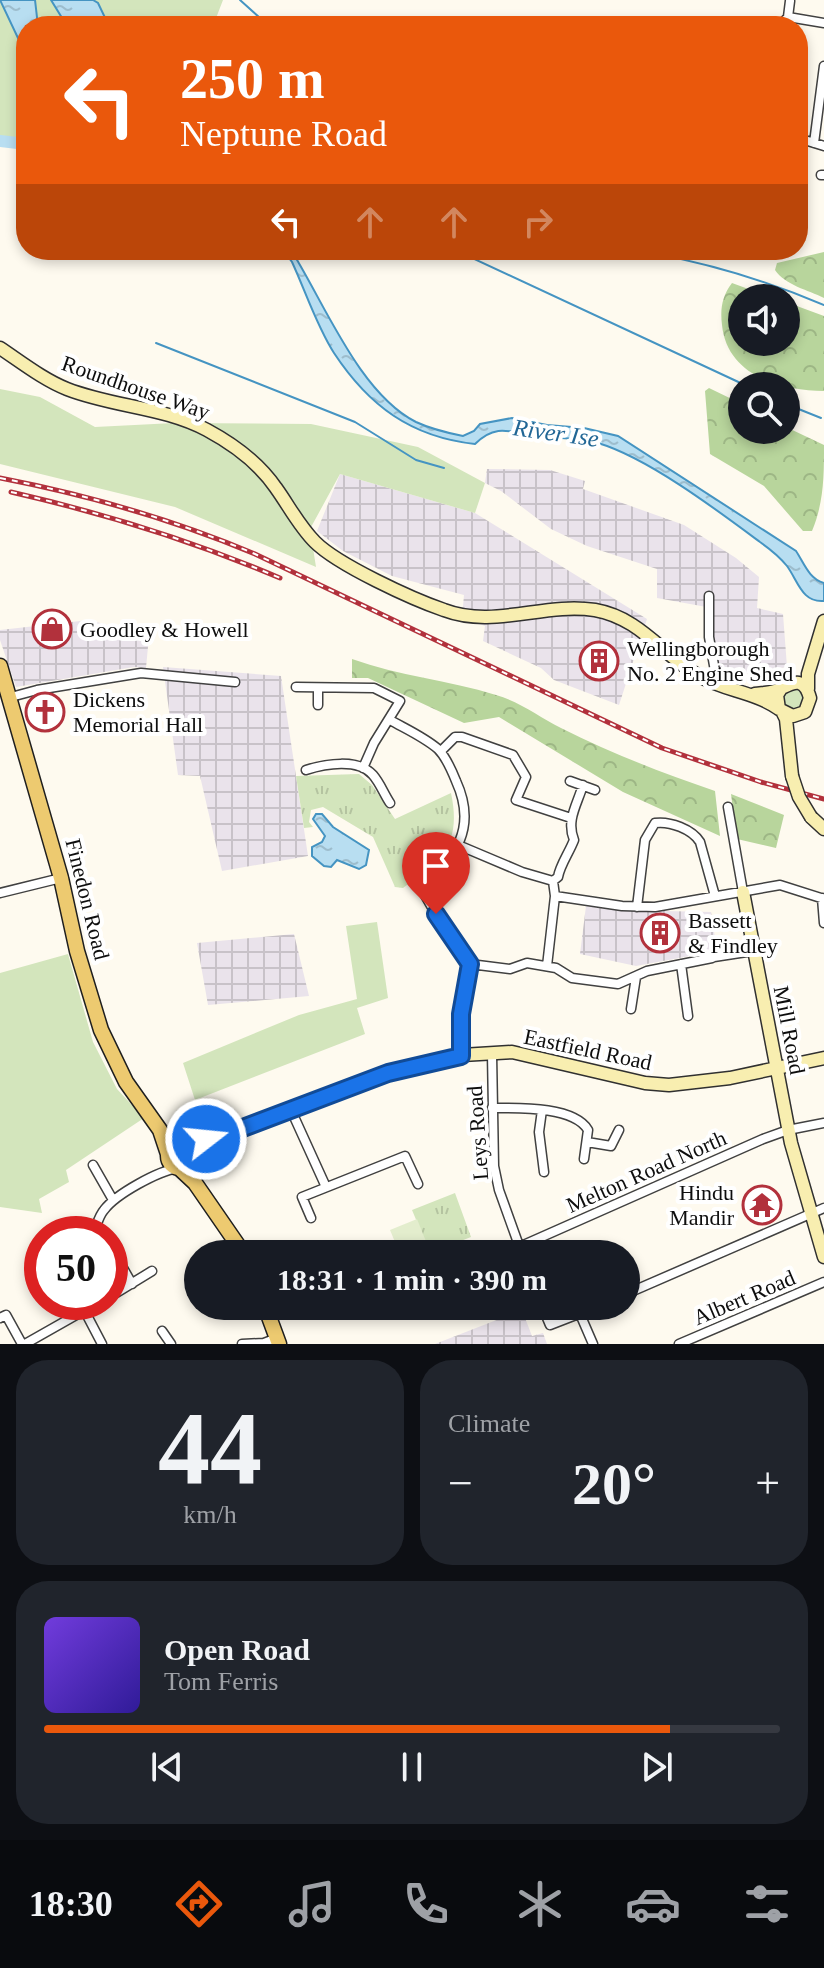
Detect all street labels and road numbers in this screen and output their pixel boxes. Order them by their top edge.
street label: Roundhouse Way [59,350,213,425]
street label: Finedon Road [60,836,115,962]
street label: Mill Road [769,984,810,1077]
street label: Eastfield Road [522,1024,654,1075]
street label: Leys Road [462,1085,493,1181]
street label: Melton Road North [562,1125,730,1218]
street label: Albert Road [690,1265,799,1330]

